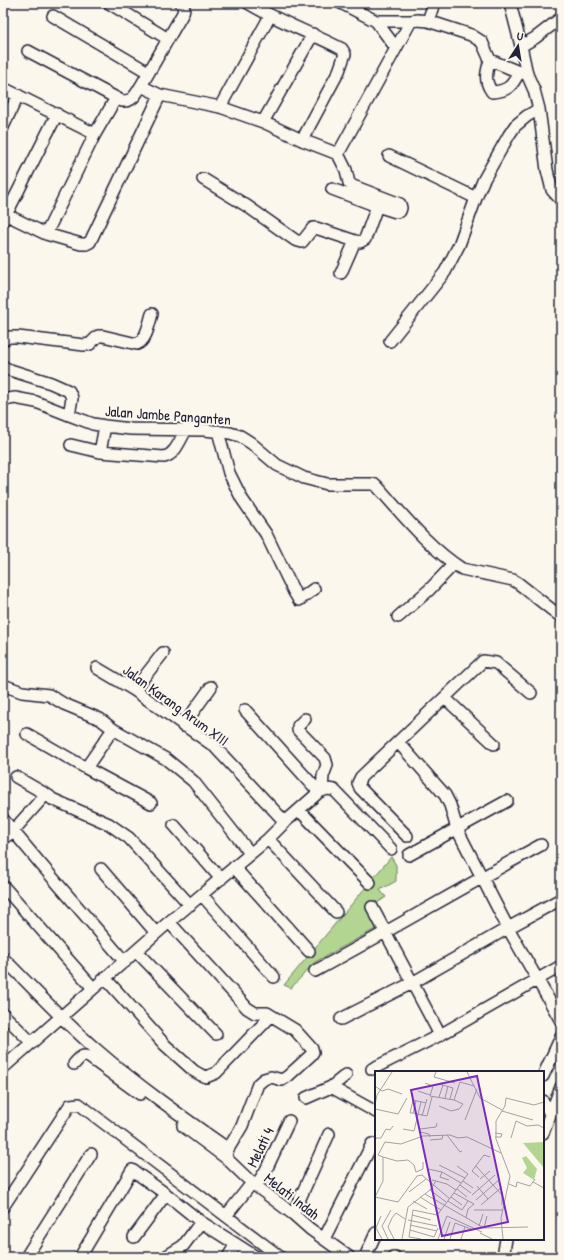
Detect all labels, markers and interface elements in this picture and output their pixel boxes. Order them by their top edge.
north arrow [498,26,538,66]
text: U [516,29,524,44]
street label: Jalan Jambe Panganten [104,400,232,430]
street label: Jalan Karang Arum XIII [119,659,233,751]
inset map [375,1071,544,1240]
street label: Melati 4 [241,1123,279,1171]
street label: Melati Indah [260,1168,324,1224]

